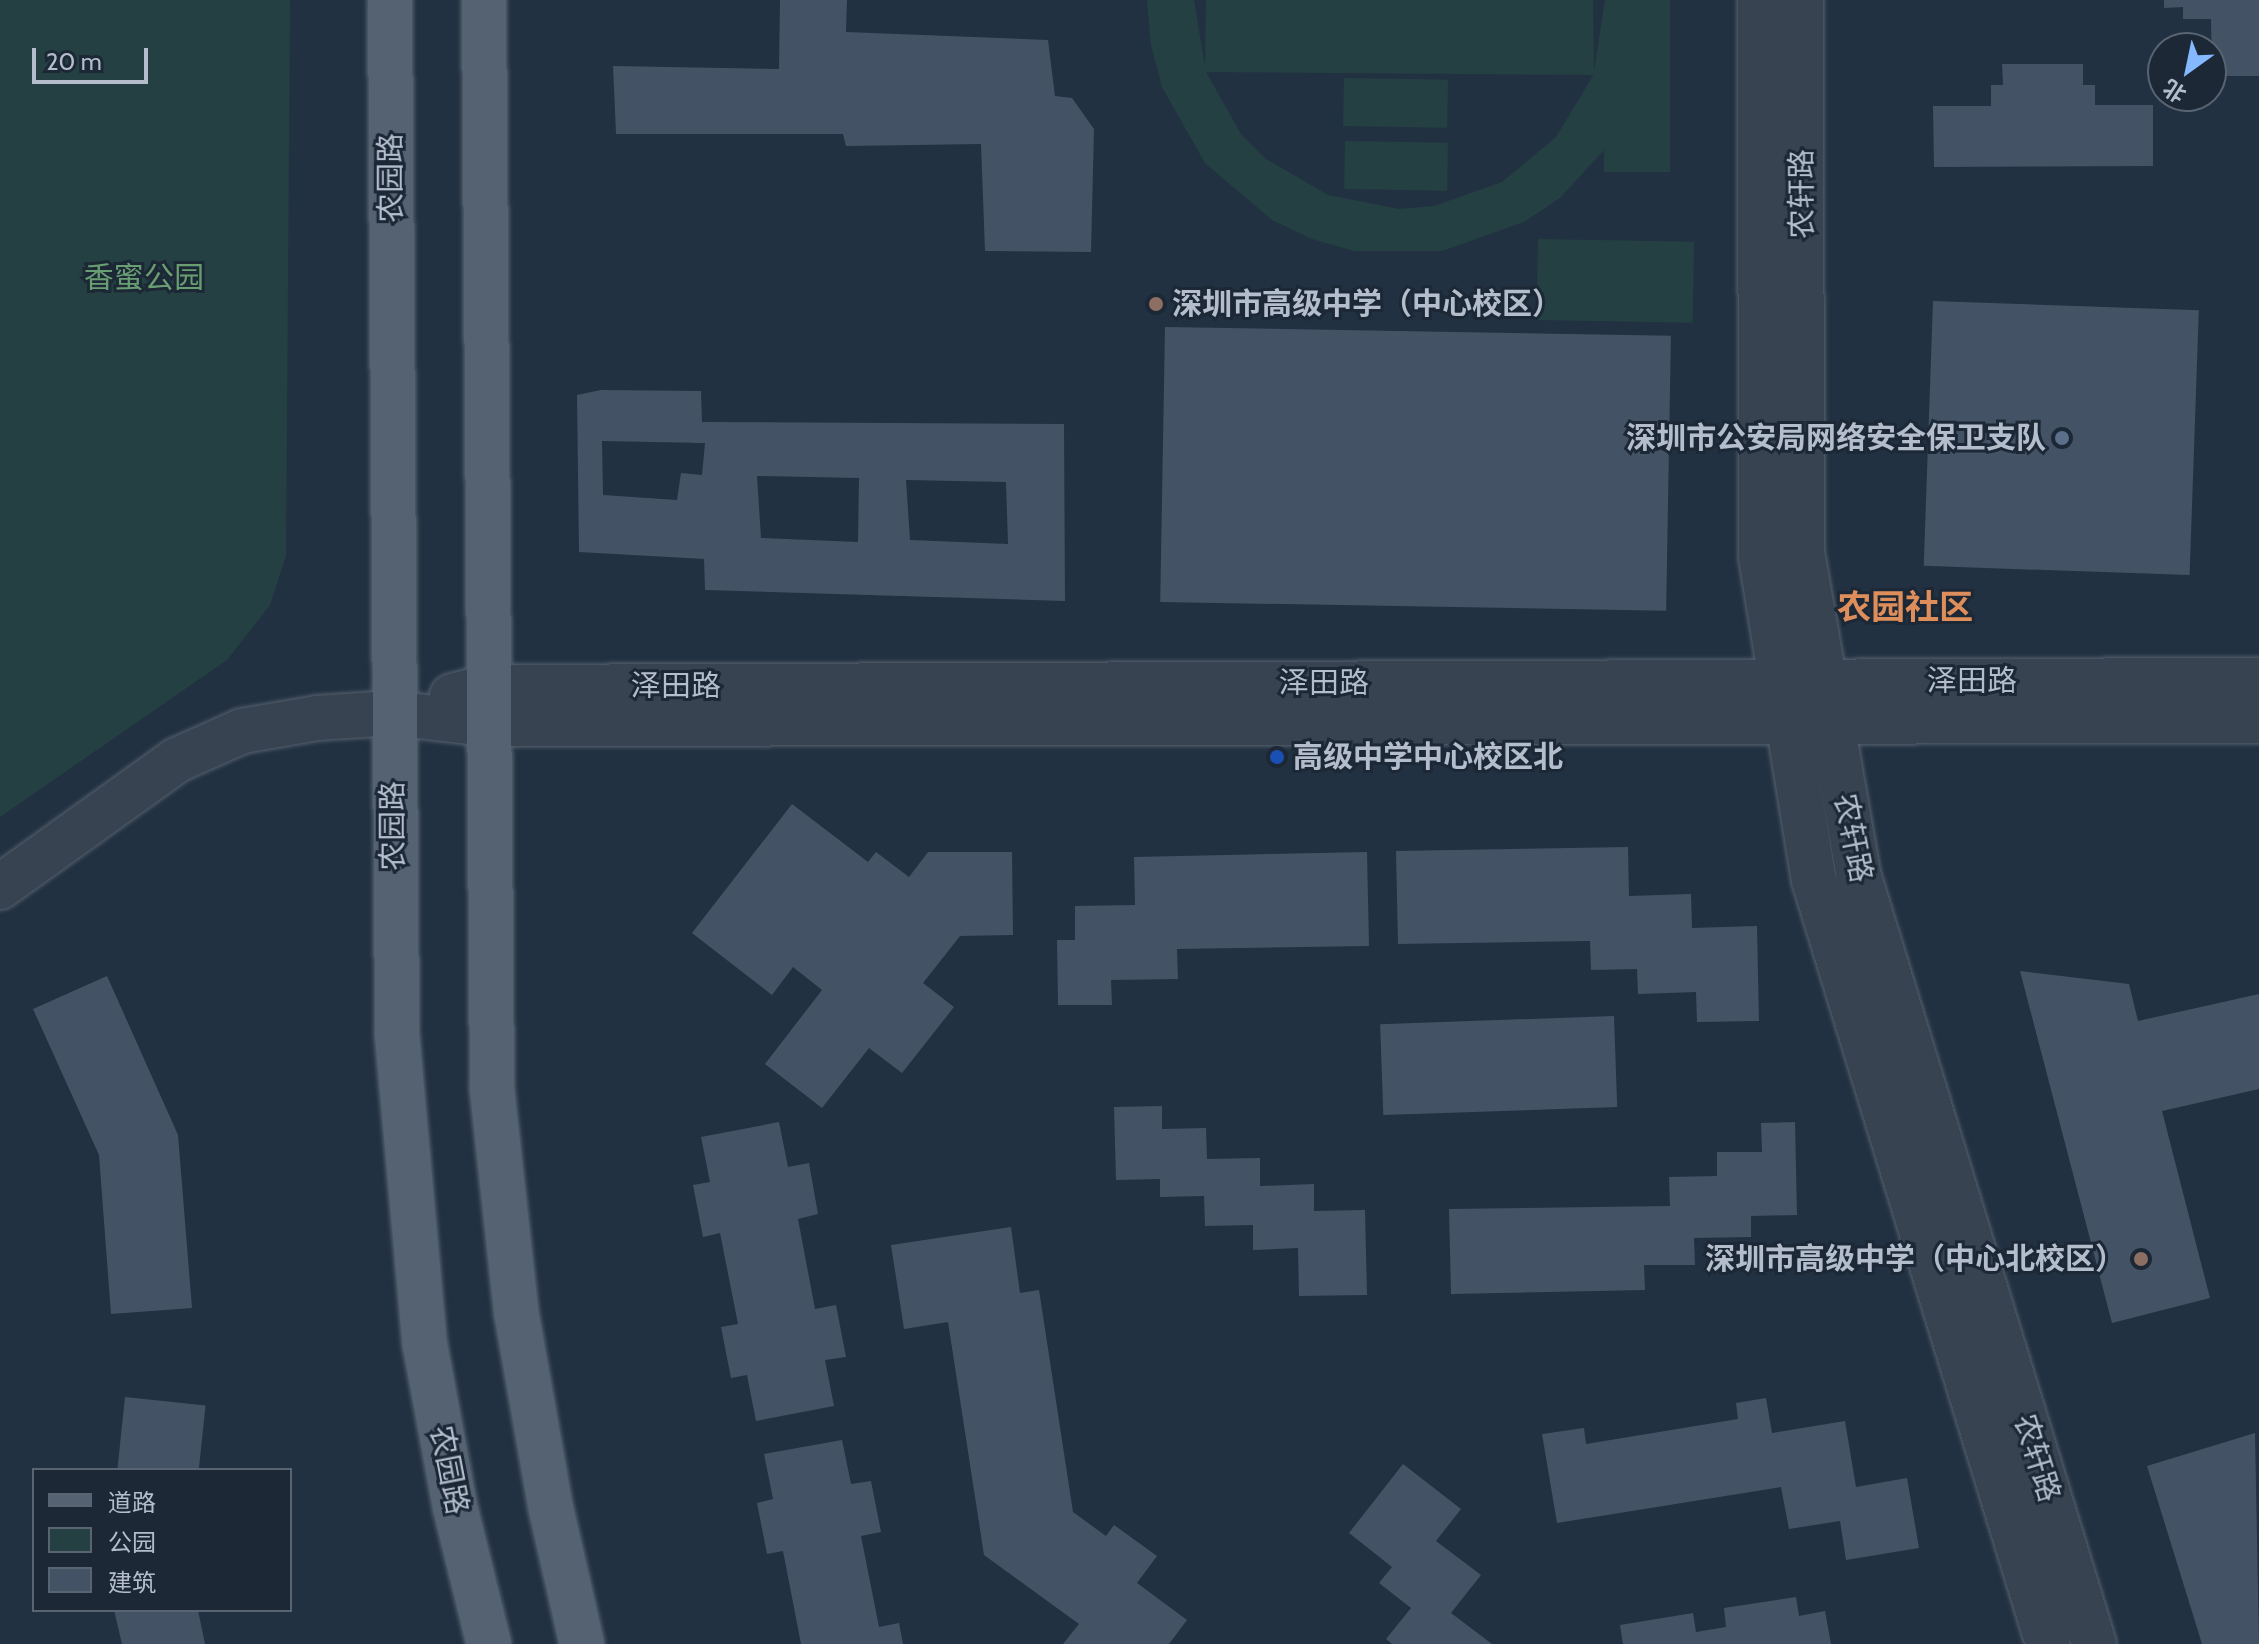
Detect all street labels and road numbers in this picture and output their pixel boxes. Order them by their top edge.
street label: 农园路 [373,133,409,223]
street label: 农轩路 [1784,149,1820,239]
street label: 泽田路 [1927,663,2017,699]
street label: 泽田路 [1279,665,1369,701]
street label: 泽田路 [631,668,721,704]
street label: 农园路 [375,781,411,871]
street label: 农轩路 [1827,790,1879,886]
street label: 农轩路 [2007,1410,2067,1506]
street label: 农园路 [423,1422,475,1518]

